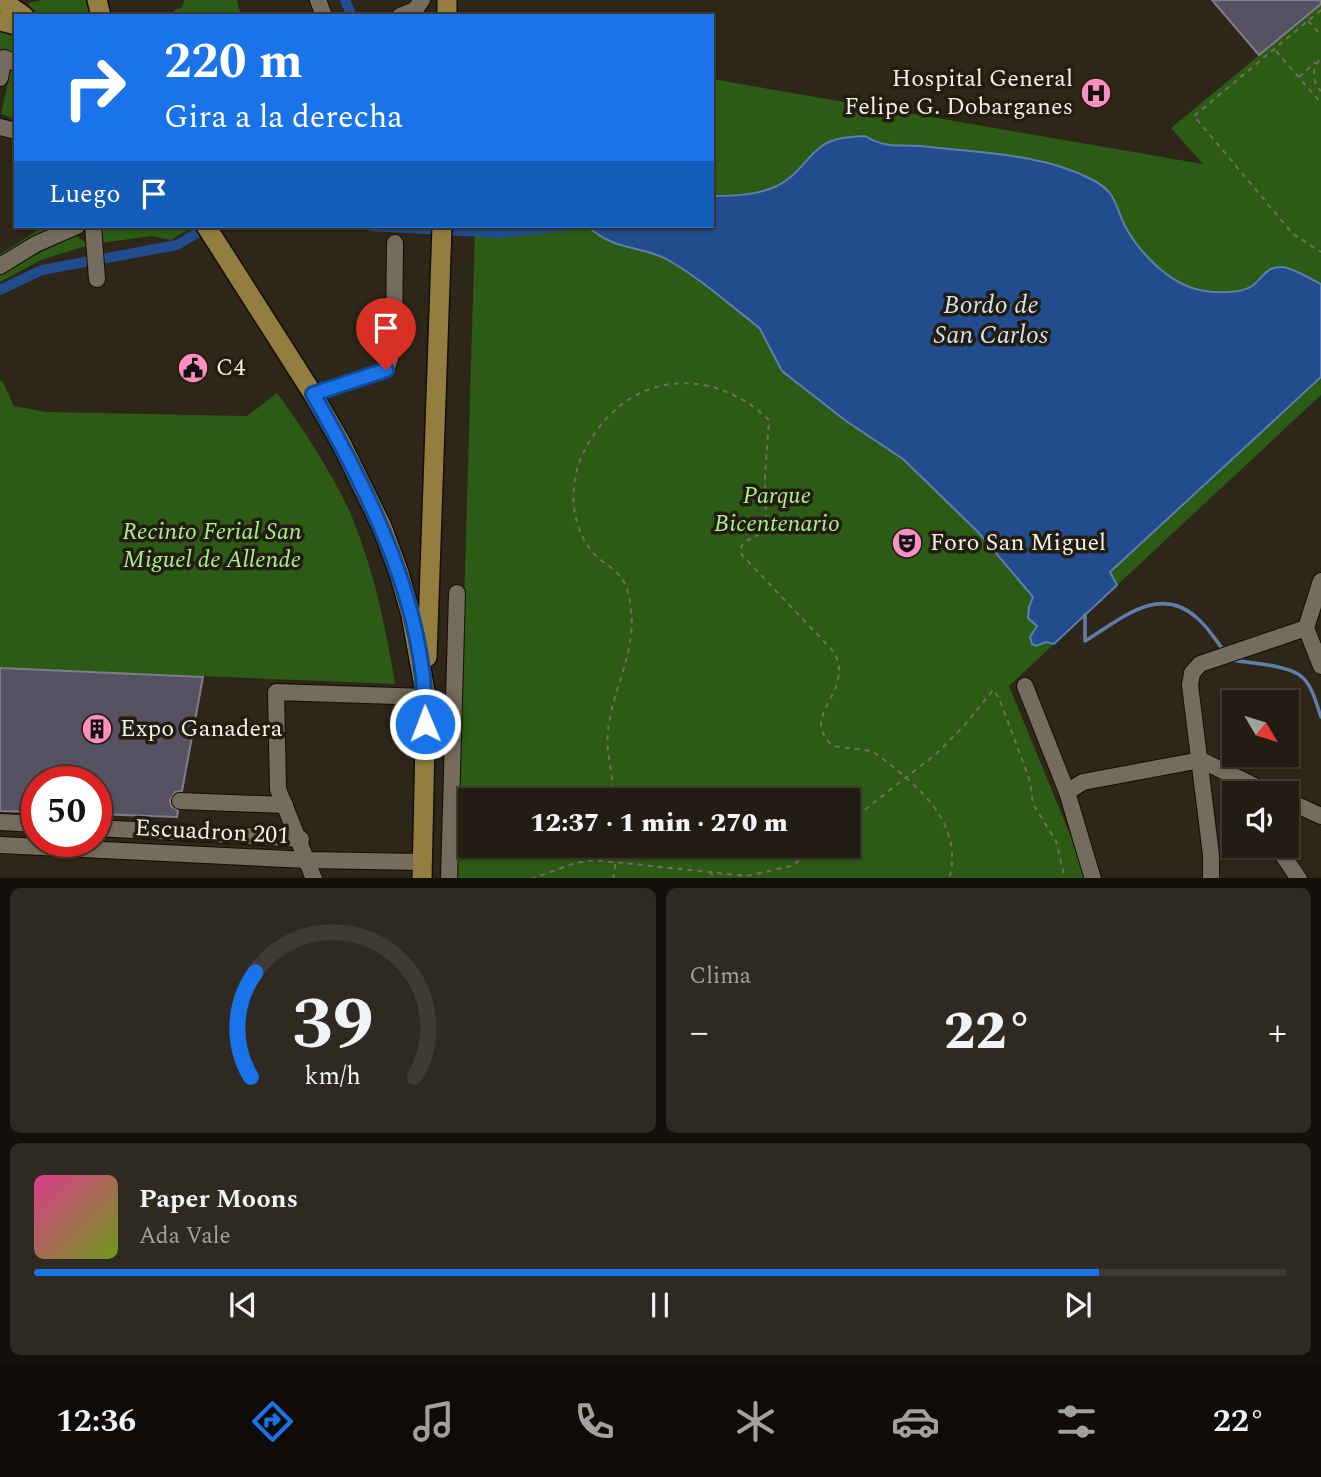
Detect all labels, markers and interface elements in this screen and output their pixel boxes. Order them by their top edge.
text: 220 m [164,25,303,100]
icon: right [49,42,140,133]
place label: Hospital General Felipe G. Dobarganes [844,61,1073,125]
hospital icon: Hospital General Felipe G. Dobarganes [1079,76,1113,110]
text: Gira a la derecha [164,93,403,142]
text: Luego [49,174,121,214]
icon: arrive [135,175,173,213]
water label: Bordo de San Carlos [934,285,1048,355]
pin [356,298,416,370]
icon: arrive [367,309,405,347]
place label: C4 [216,350,245,386]
public building icon: C4 [176,351,210,385]
park label: Parque Bicentenario [714,478,840,542]
park label: Recinto Ferial San Miguel de Allende [122,514,302,578]
place label: Foro San Miguel [930,525,1106,561]
theatre icon: Foro San Miguel [890,526,924,560]
position arrow [388,687,462,761]
north arrow [1222,690,1298,766]
map controls [1222,690,1299,858]
place label: Expo Ganadera [120,711,283,747]
building icon: Expo Ganadera [80,712,114,746]
speed limit sign: 50 [21,766,112,857]
button: sound [1222,781,1299,858]
text: 12:37 · 1 min · 270 m [530,803,788,843]
street label: Escuadron 201 [134,810,290,854]
text: Clima [690,959,751,994]
text: 39 [292,970,374,1081]
text: 22° [944,993,1032,1072]
text: − [690,1004,709,1062]
text: + [1268,1004,1287,1062]
text: km/h [305,1057,361,1095]
text: Paper Moons [139,1179,298,1219]
text: Ada Vale [139,1219,231,1254]
icon: previous [224,1286,262,1324]
icon: pause [641,1286,679,1324]
icon: next [1059,1286,1097,1324]
text: 12:36 [56,1397,136,1446]
icon: directions [248,1397,297,1446]
icon: music [409,1397,458,1446]
icon: phone [570,1397,619,1446]
icon: climate [731,1397,780,1446]
icon: car [891,1397,940,1446]
icon: filters [1052,1397,1101,1446]
text: 22° [1213,1397,1265,1446]

